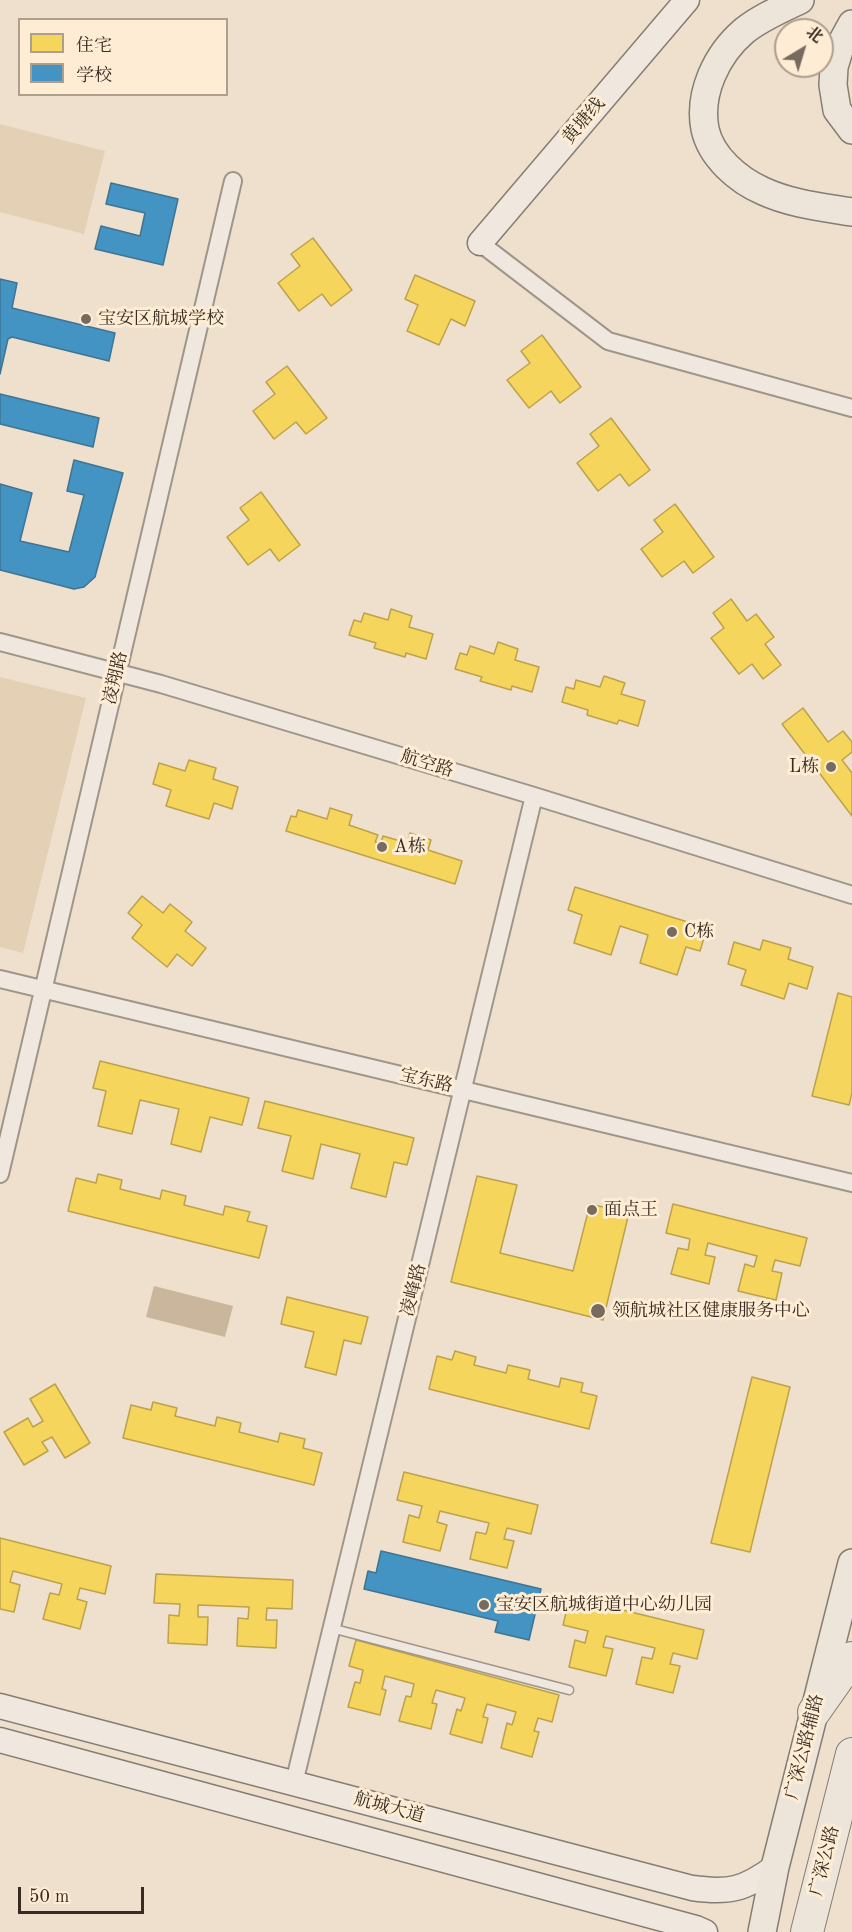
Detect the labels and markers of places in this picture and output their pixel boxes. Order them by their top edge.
place label: 宝安区航城学校 [98,308,224,330]
marker: 宝安区航城学校 [79,312,93,326]
place label: L栋 [789,756,819,778]
marker: L栋 [824,760,838,774]
place label: A栋 [394,836,426,858]
marker: A栋 [375,840,389,854]
place label: C栋 [684,921,714,943]
marker: C栋 [665,925,679,939]
place label: 面点王 [604,1199,658,1221]
marker: 面点王 [585,1203,599,1217]
place label: 领航城社区健康服务中心 [612,1300,810,1322]
marker: 领航城社区健康服务中心 [589,1302,607,1320]
place label: 宝安区航城街道中心幼儿园 [496,1594,712,1616]
marker: 宝安区航城街道中心幼儿园 [477,1598,491,1612]

